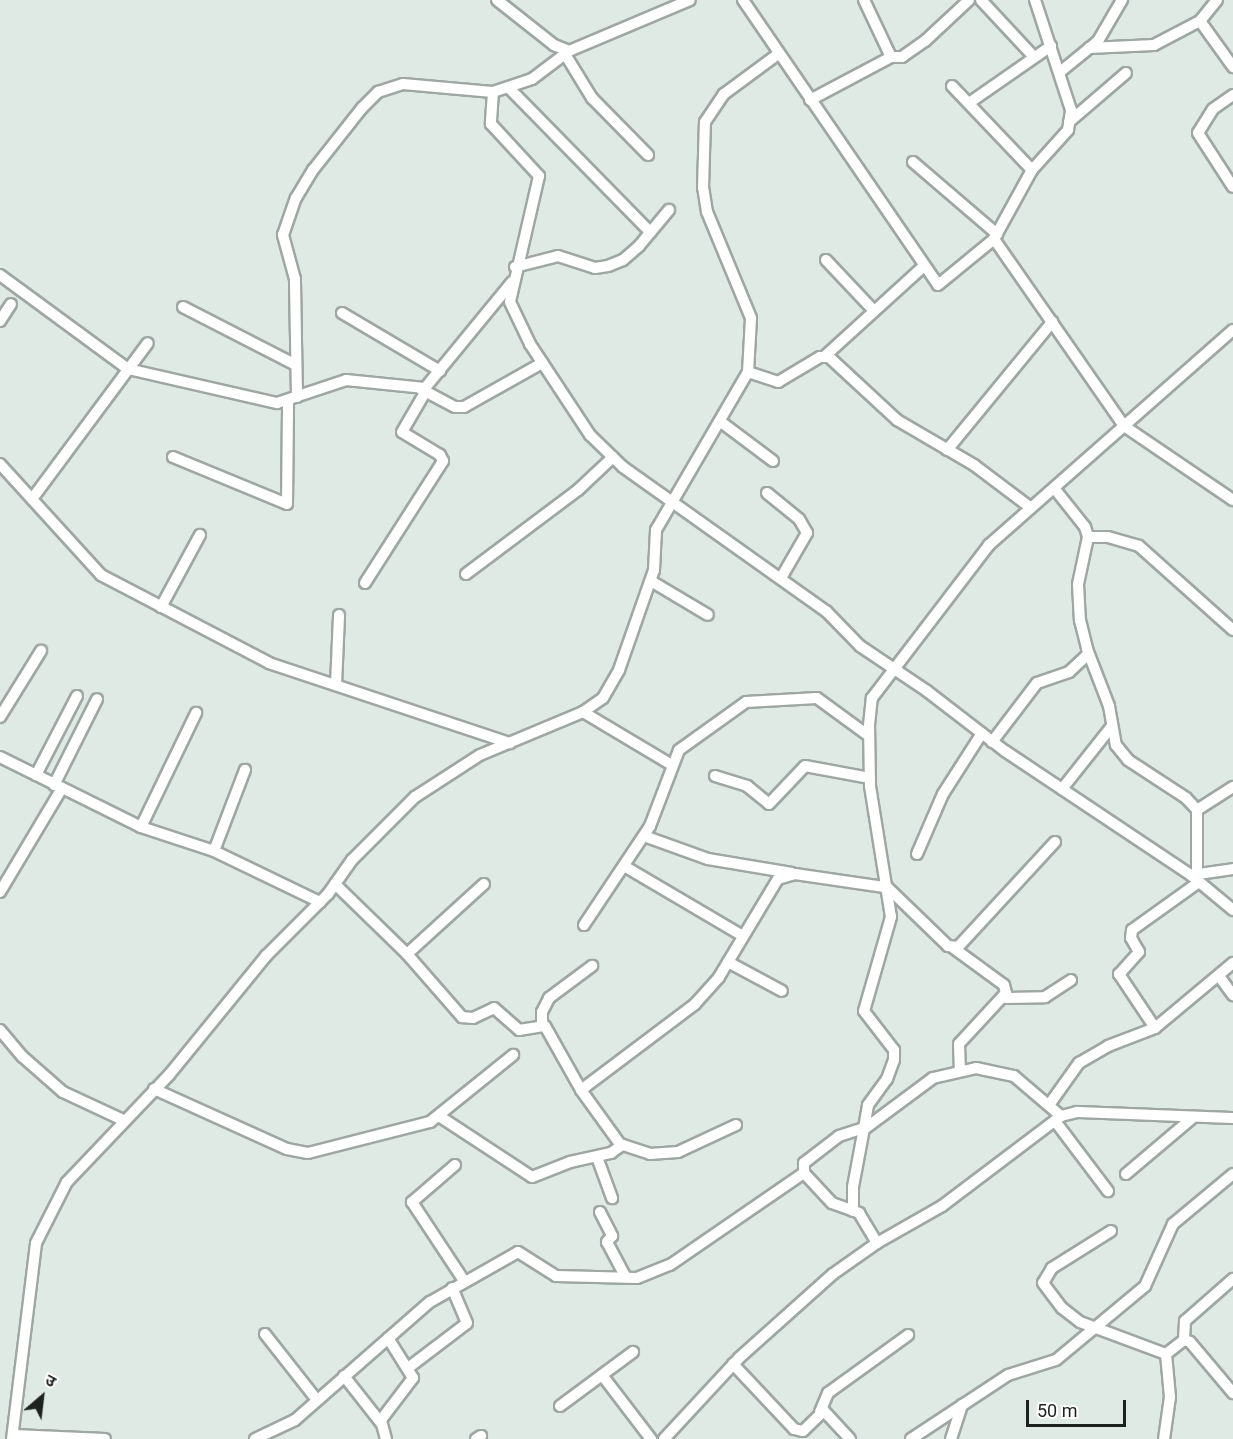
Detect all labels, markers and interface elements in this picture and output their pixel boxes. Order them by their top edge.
north arrow [12,1367,72,1427]
text: उ [42,1370,59,1391]
scale bar [1029,1388,1130,1426]
text: 50 m [1037,1400,1077,1421]

